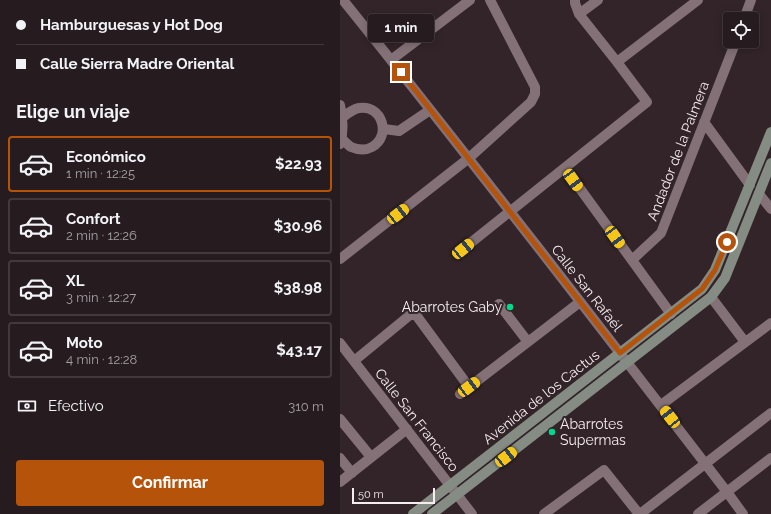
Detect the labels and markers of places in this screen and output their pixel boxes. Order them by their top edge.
place label: Abarrotes Gaby [402,299,502,315]
marker: Abarrotes Gaby [505,302,515,312]
place label: Abarrotes Supermas [560,416,626,448]
marker: Abarrotes Supermas [547,427,557,437]

